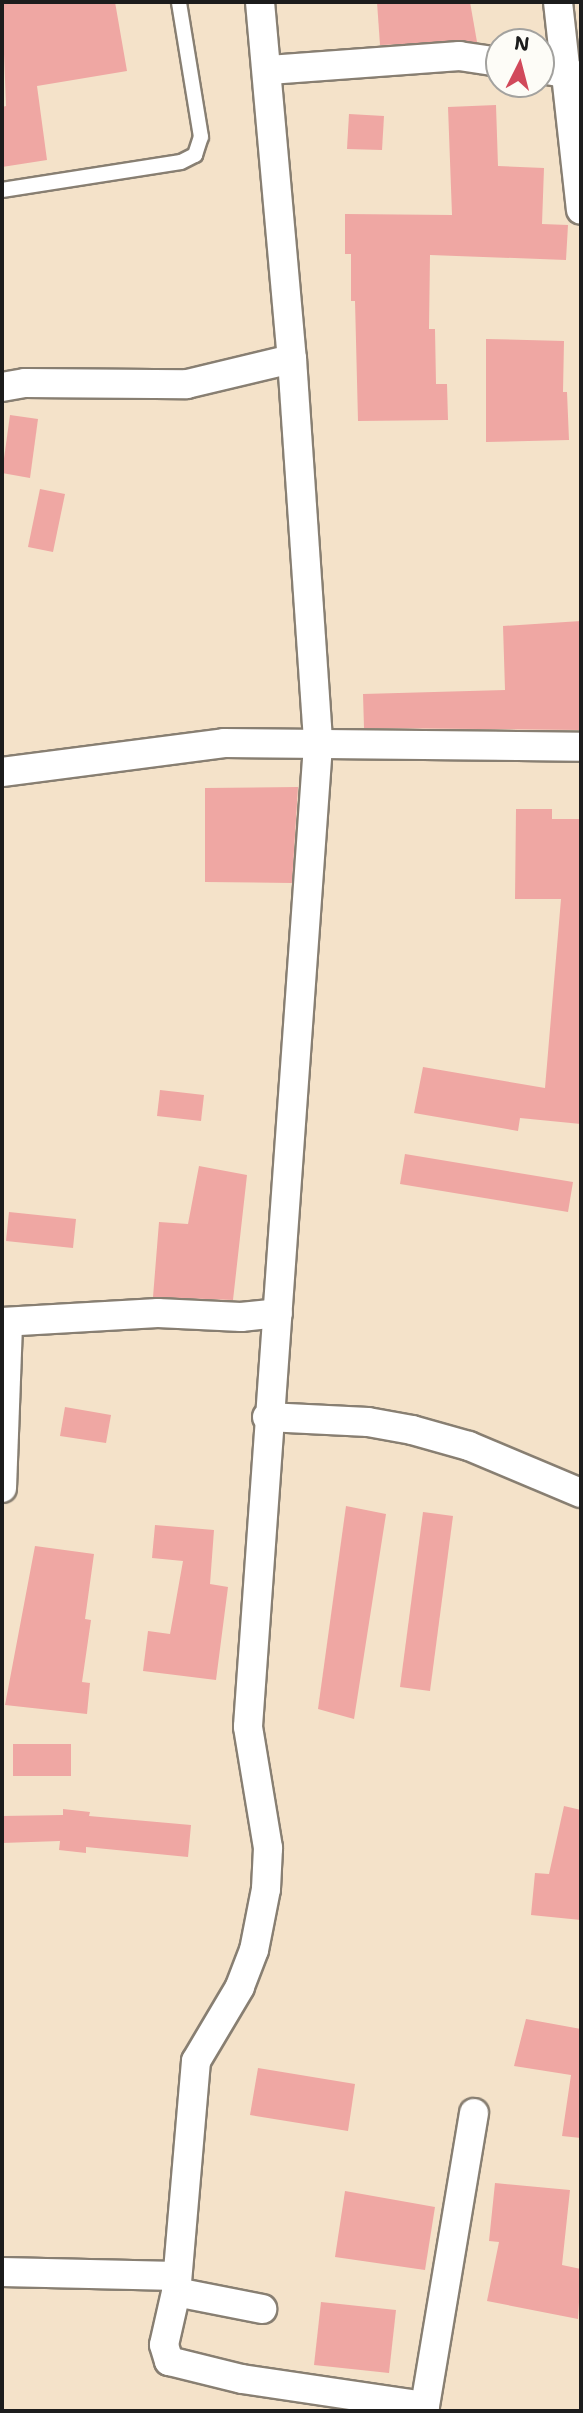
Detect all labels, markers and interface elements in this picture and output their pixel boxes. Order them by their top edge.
north arrow [485,28,555,98]
text: N [513,30,531,57]

